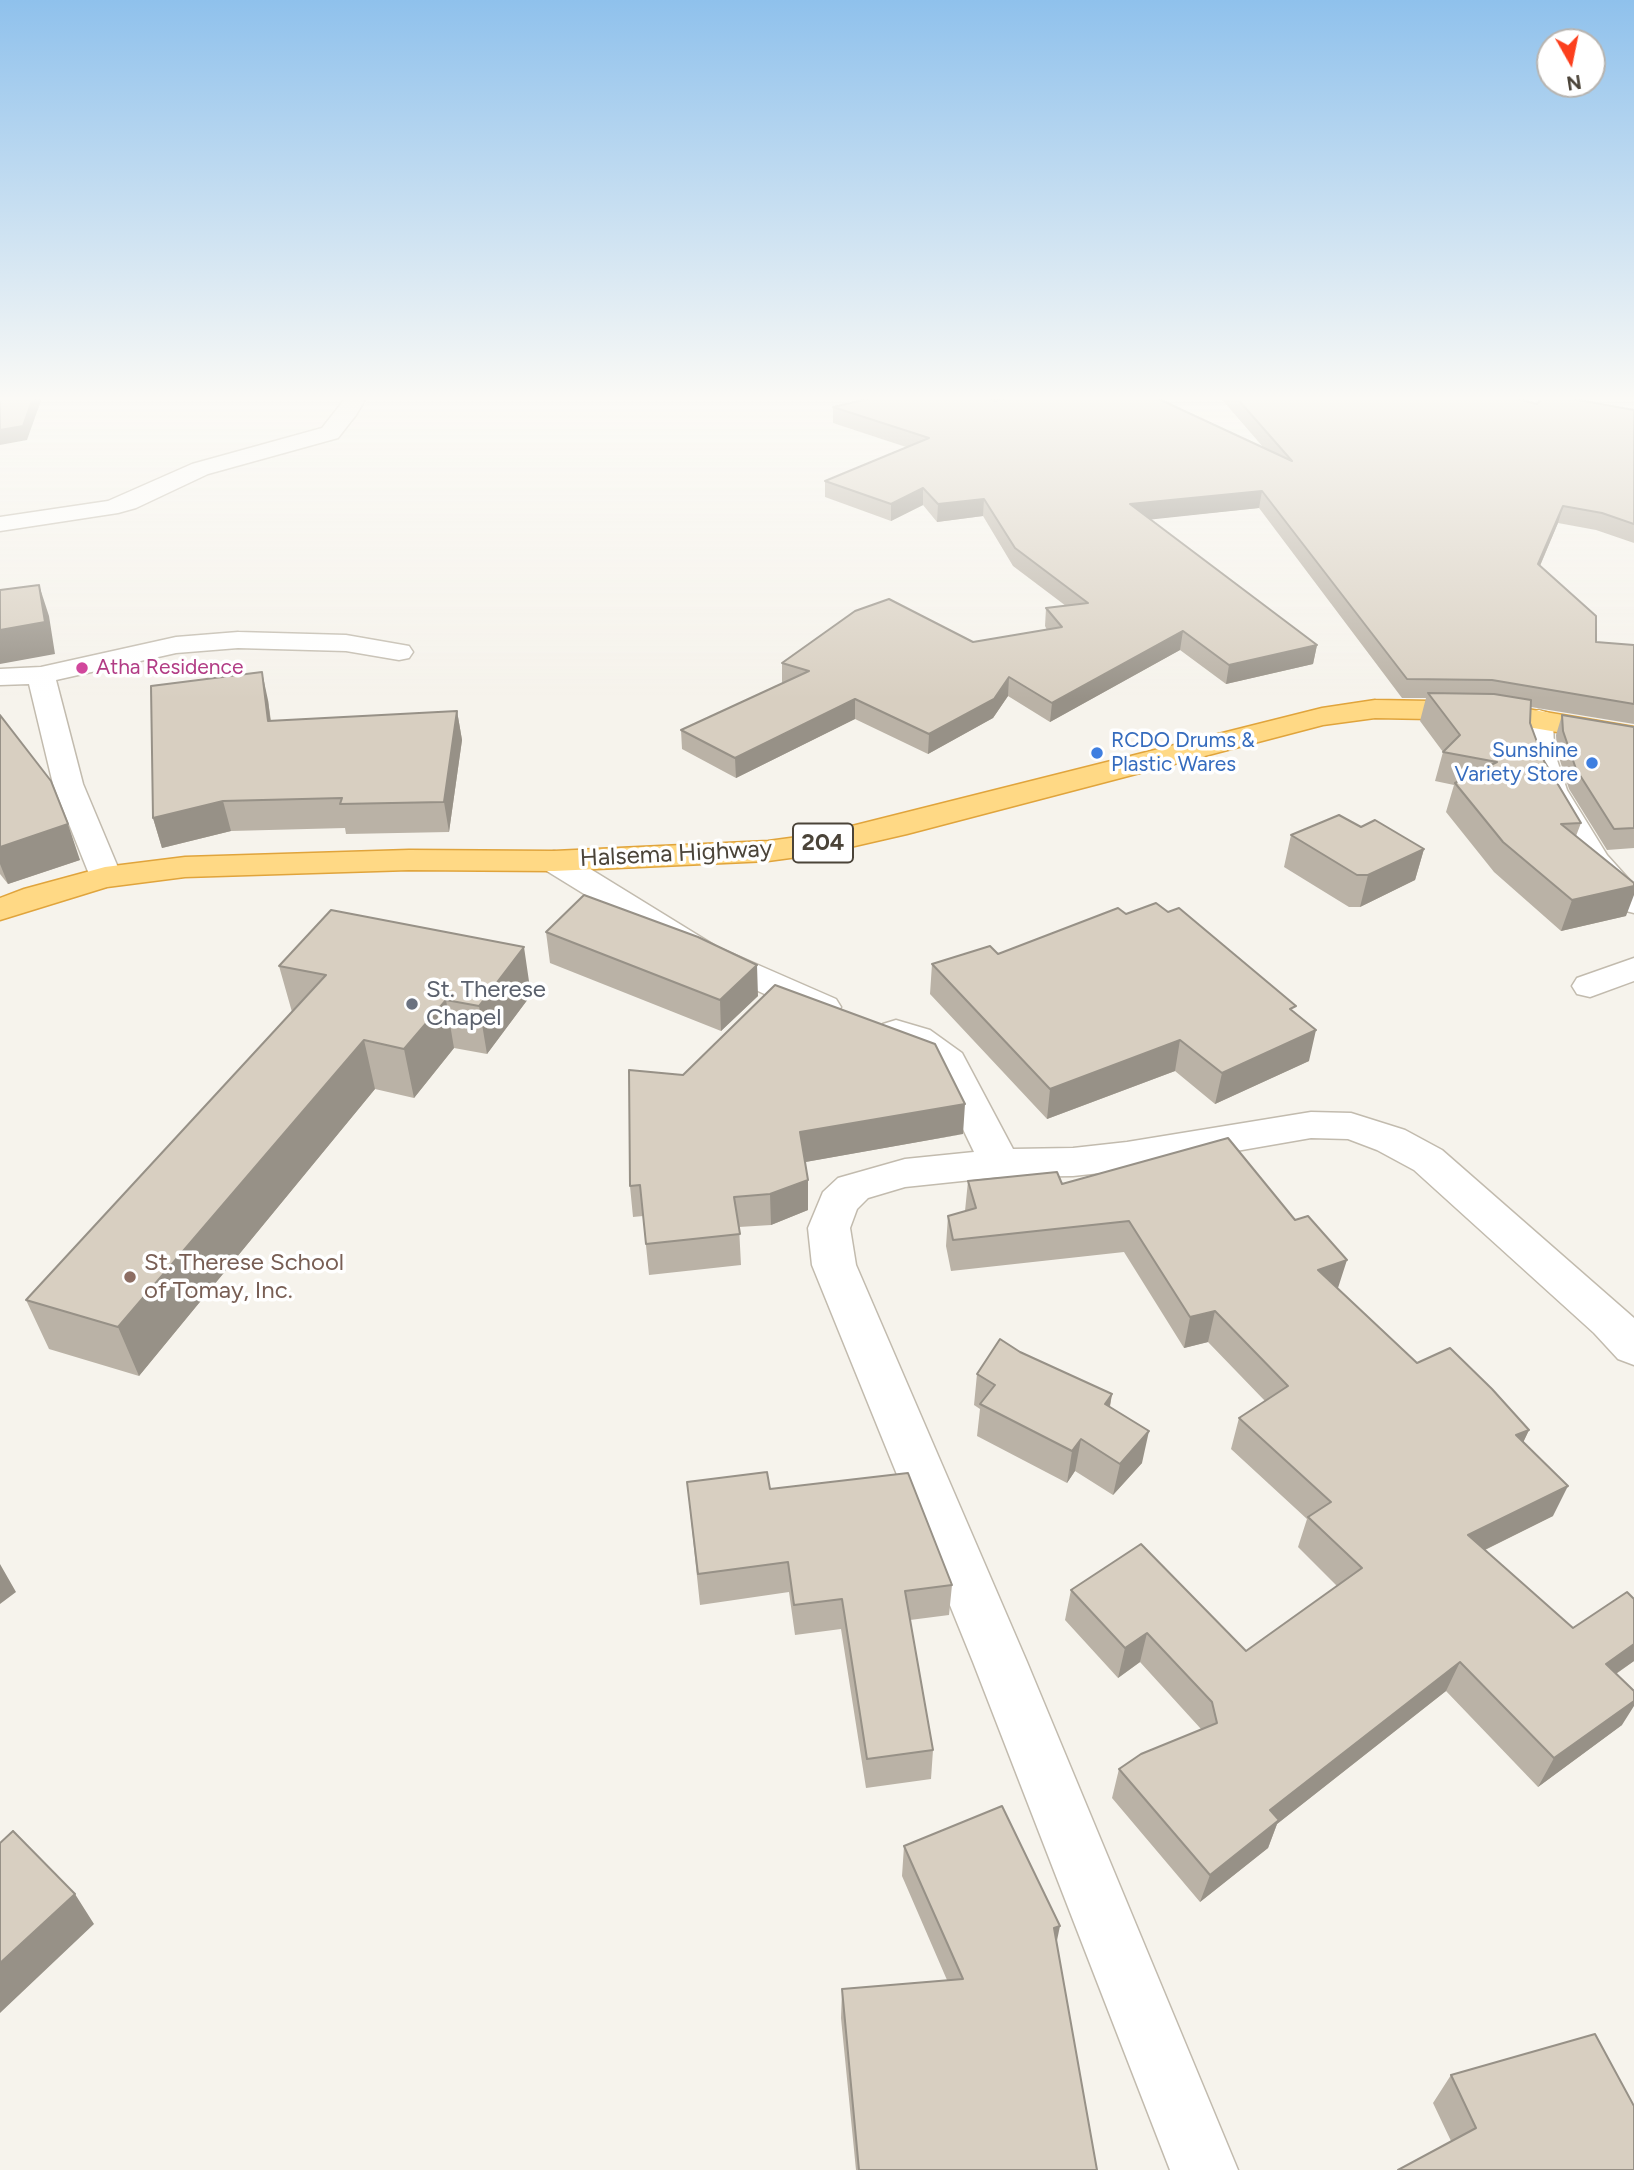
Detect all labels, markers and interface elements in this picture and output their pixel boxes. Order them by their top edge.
north arrow [1536,28,1606,98]
text: N [1565,70,1583,95]
place label: Atha Residence [96,655,243,681]
marker: Atha Residence [74,660,90,676]
place label: RCDO Drums & Plastic Wares [1111,728,1255,778]
place label: Sunshine Variety Store [1454,738,1578,788]
marker: RCDO Drums & Plastic Wares [1089,745,1105,761]
marker: Sunshine Variety Store [1584,755,1600,771]
road number: 204 [793,824,853,862]
street label: Halsema Highway [579,835,773,873]
place label: St. Therese Chapel [426,976,546,1032]
marker: St. Therese Chapel [404,996,420,1012]
place label: St. Therese School of Tomay, Inc. [144,1249,344,1305]
marker: St. Therese School of Tomay, Inc. [122,1269,138,1285]

